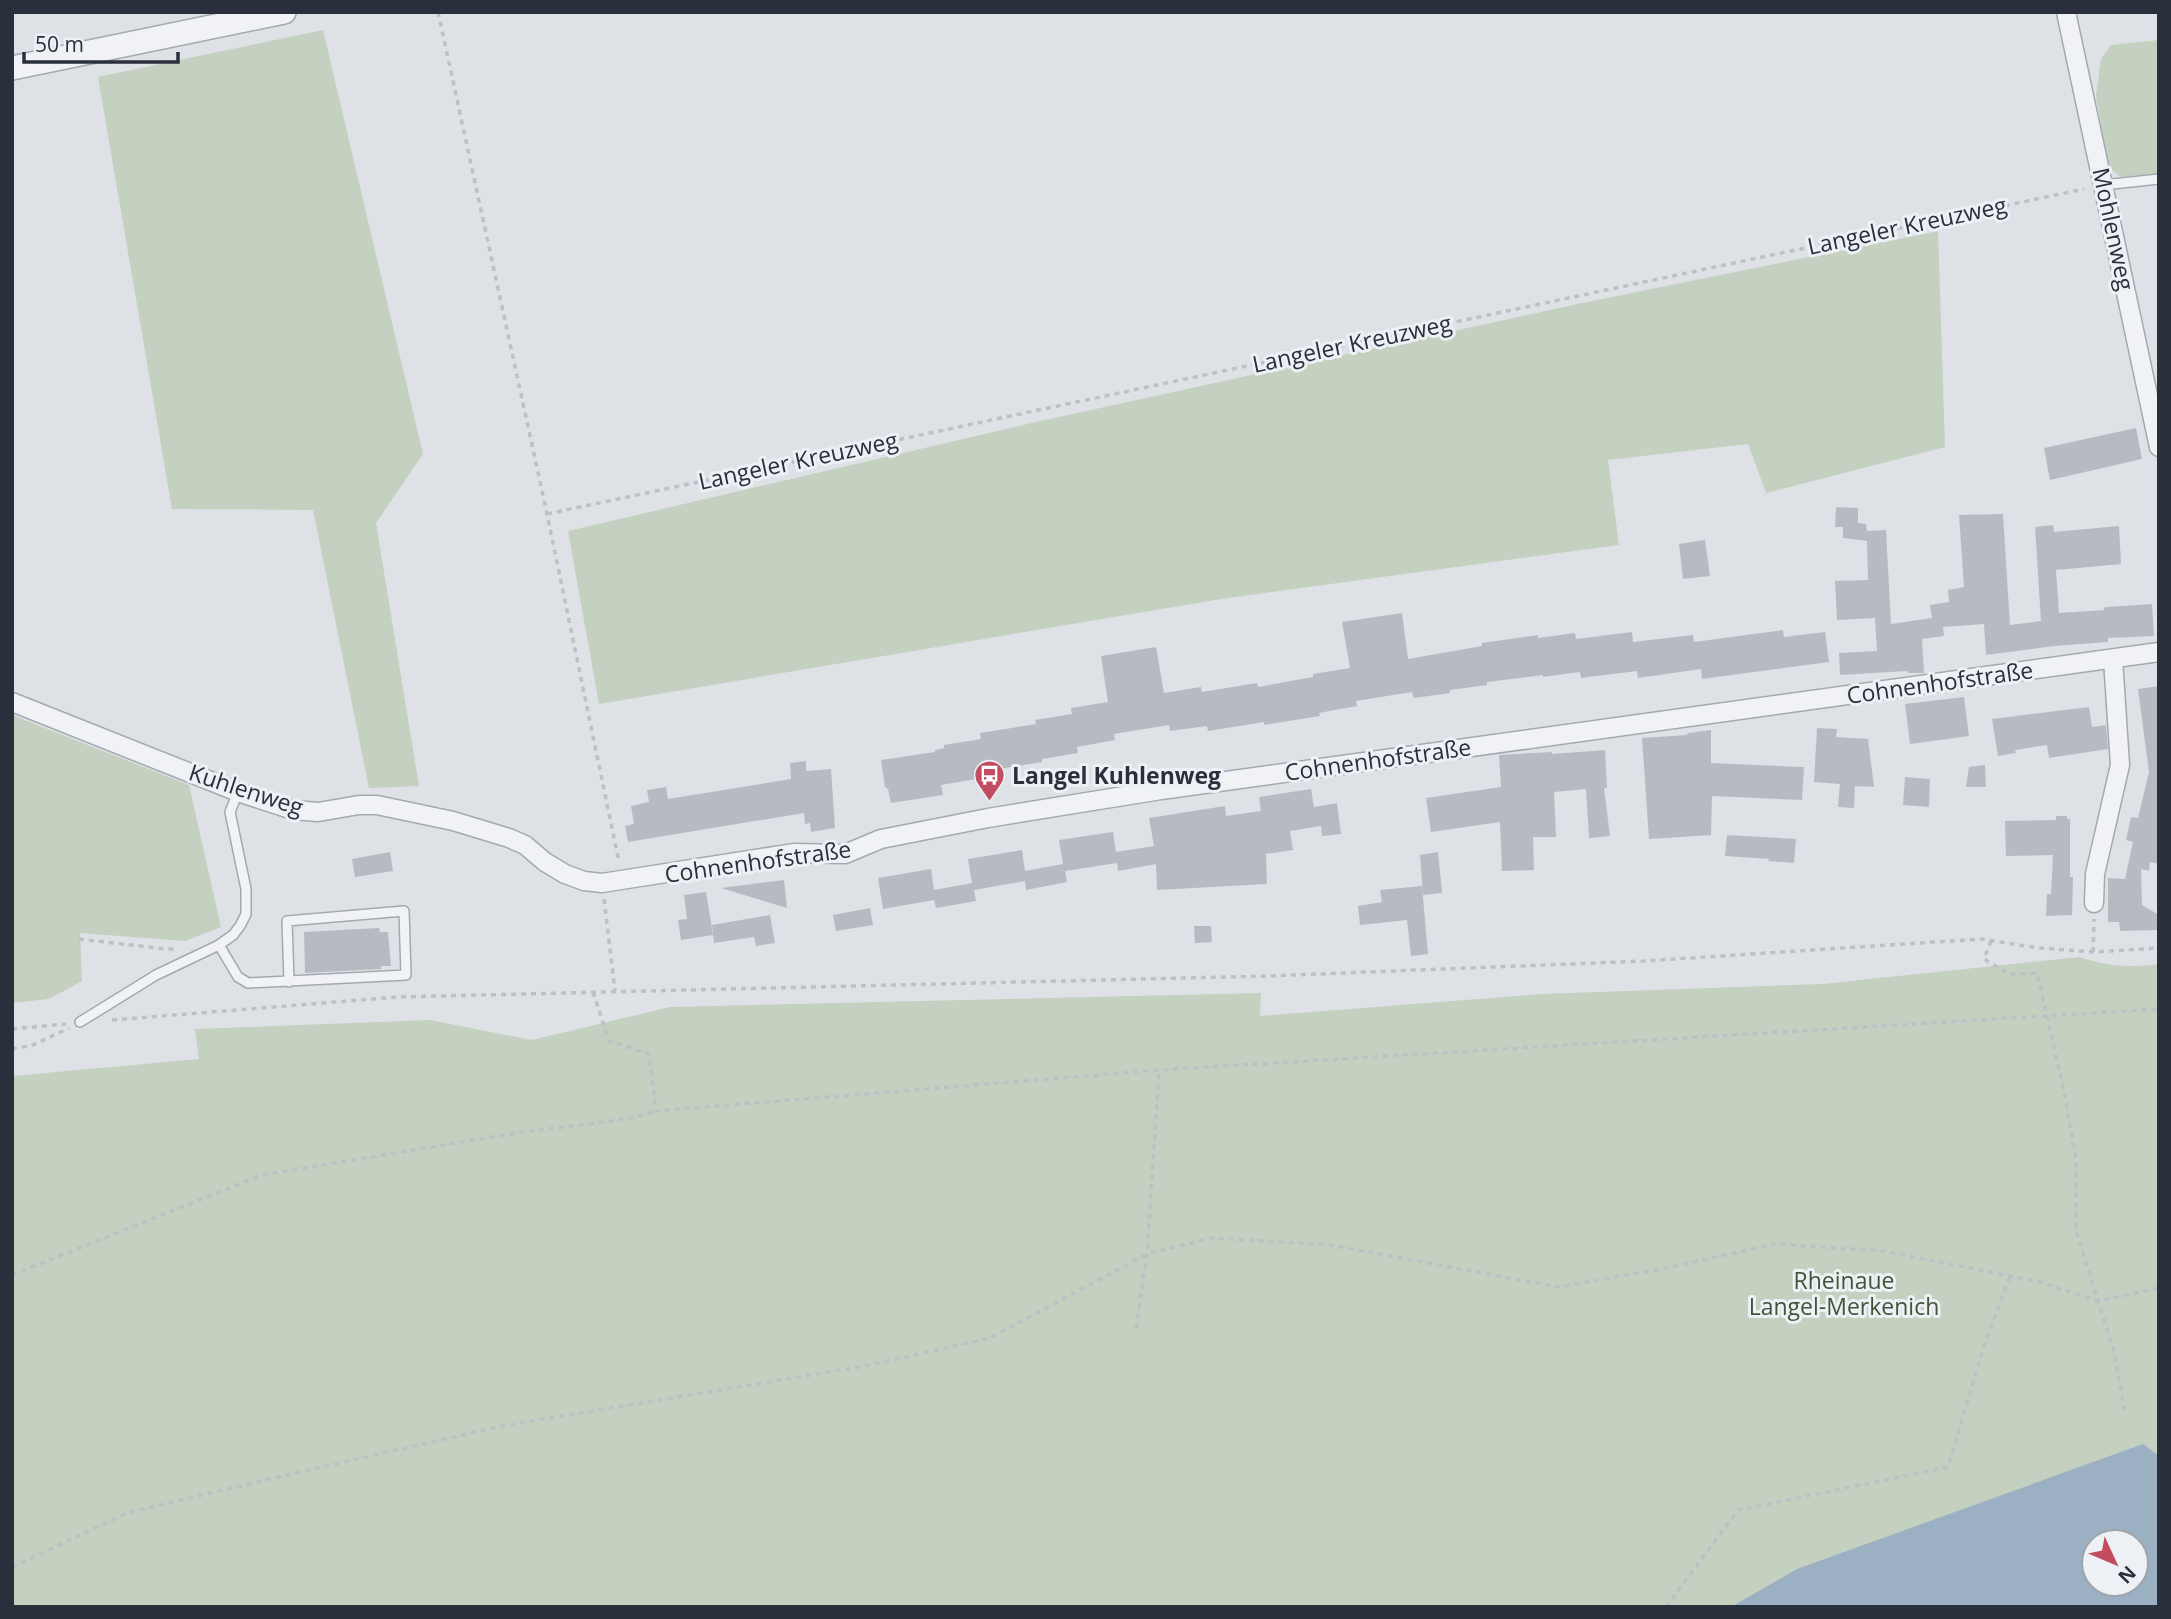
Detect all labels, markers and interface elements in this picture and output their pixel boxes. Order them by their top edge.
scale bar [24,21,178,65]
text: 50 m [35,30,84,58]
street label: Mohlenweg [2085,164,2143,294]
street label: Langeler Kreuzweg [1804,188,2010,262]
street label: Langeler Kreuzweg [1249,306,1455,380]
street label: Langeler Kreuzweg [695,423,901,497]
street label: Cohnenhofstraße [1845,653,2035,711]
street label: Cohnenhofstraße [1283,730,1473,788]
street label: Kuhlenweg [185,756,308,823]
bus stop icon: Langel Kuhlenweg [972,759,1006,803]
place label: Langel Kuhlenweg [1012,759,1221,791]
street label: Cohnenhofstraße [663,832,853,890]
park label: Rheinaue Langel-Merkenich [1749,1264,1939,1322]
north arrow [2080,1528,2150,1598]
text: N [2113,1560,2142,1589]

